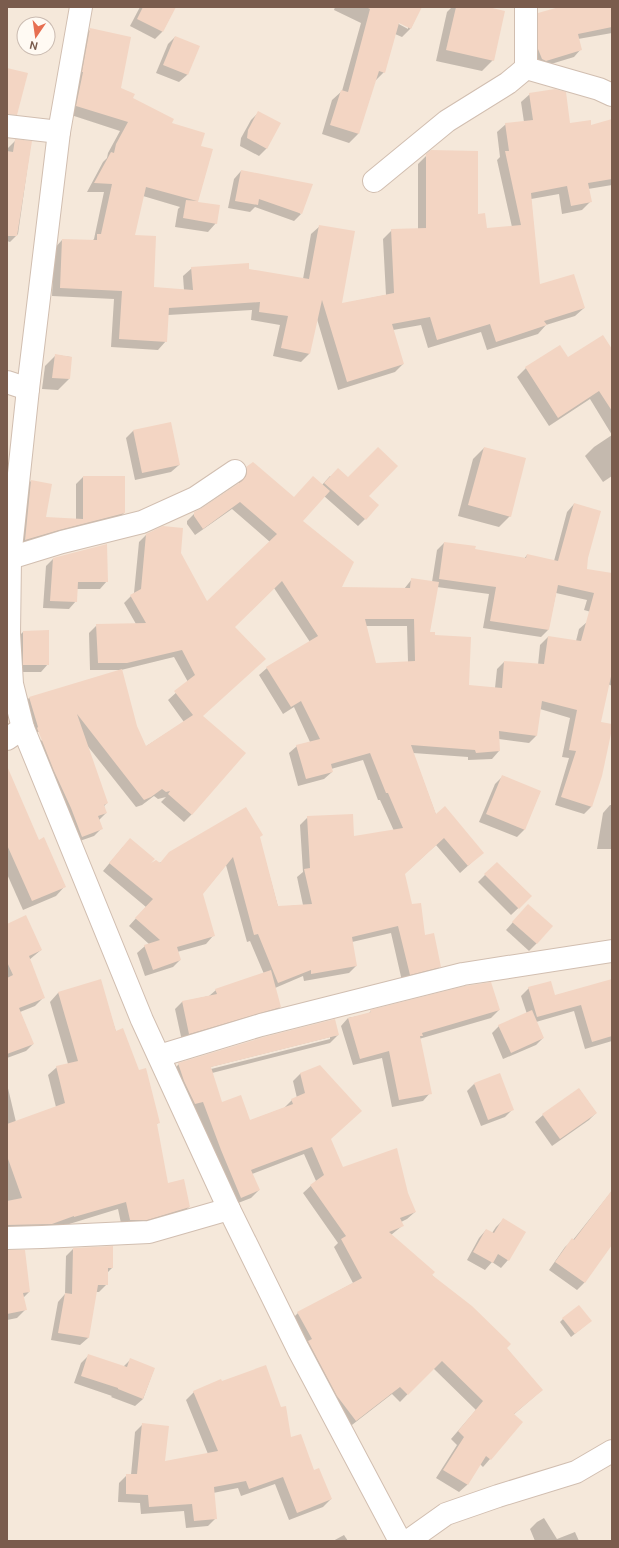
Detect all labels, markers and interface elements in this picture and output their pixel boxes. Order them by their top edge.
north arrow [16,16,56,56]
text: N [28,38,39,53]

